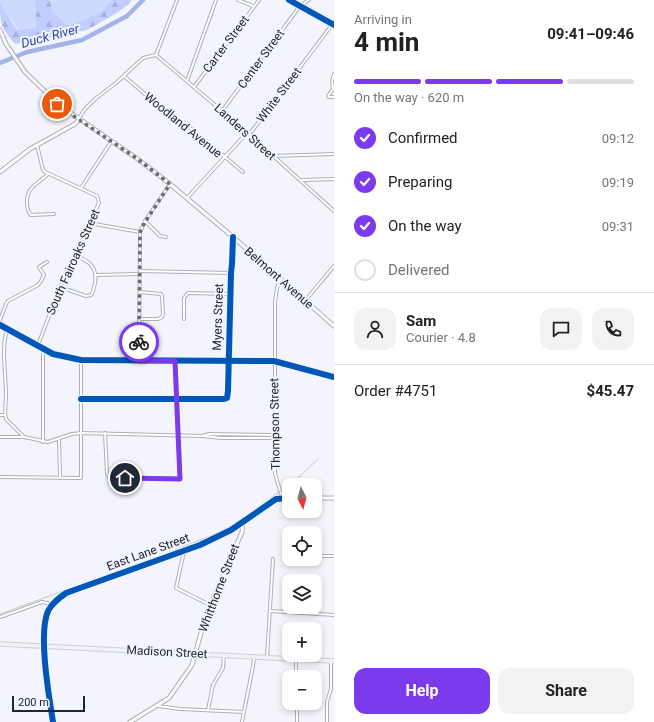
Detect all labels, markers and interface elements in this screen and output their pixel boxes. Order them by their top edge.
text: Arriving in [354,12,412,27]
street label: Carter Street [200,13,252,75]
water label: Duck River [19,21,81,51]
text: 09:41–09:46 [547,25,634,43]
street label: Center Street [235,27,287,91]
text: 4 min [354,27,419,57]
street label: White Street [254,65,304,125]
pin [40,87,74,121]
street label: Woodland Avenue [141,89,225,161]
text: On the way · 620 m [354,90,464,105]
icon: bag [46,93,68,115]
street label: Landers Street [211,101,279,163]
icon: check [354,127,376,149]
text: Confirmed [388,129,458,147]
text: 09:12 [602,131,634,146]
icon: check [354,171,376,193]
text: Preparing [388,173,452,191]
text: 09:19 [602,175,634,190]
street label: South Fairoaks Street [43,207,103,317]
icon: check [354,215,376,237]
text: On the way [388,217,462,235]
text: 09:31 [602,219,634,234]
street label: Belmont Avenue [242,244,316,312]
text: Delivered [388,261,450,279]
street label: Myers Street [210,283,226,351]
button: person [354,308,396,350]
button: chat [540,308,582,350]
button: phone [592,308,634,350]
text: Sam [406,312,436,330]
courier [119,322,159,362]
text: Courier · 4.8 [406,330,476,345]
icon: bike [128,331,150,353]
street label: Thompson Street [267,378,283,470]
text: Order #4751 [354,382,437,400]
text: $45.47 [587,382,634,400]
pin [108,461,142,495]
icon: home [114,467,136,489]
north arrow [282,478,322,518]
map controls [282,478,322,710]
button: locate [282,526,322,566]
street label: East Lane Street [105,531,191,573]
street label: Whitthorne Street [196,542,242,634]
button: layers [282,574,322,614]
button: + [282,622,322,662]
street label: Madison Street [126,643,208,661]
button: Help [354,668,490,714]
button: Share [498,668,634,714]
button: − [282,670,322,710]
scale bar [12,694,85,713]
text: 200 m [18,696,49,709]

